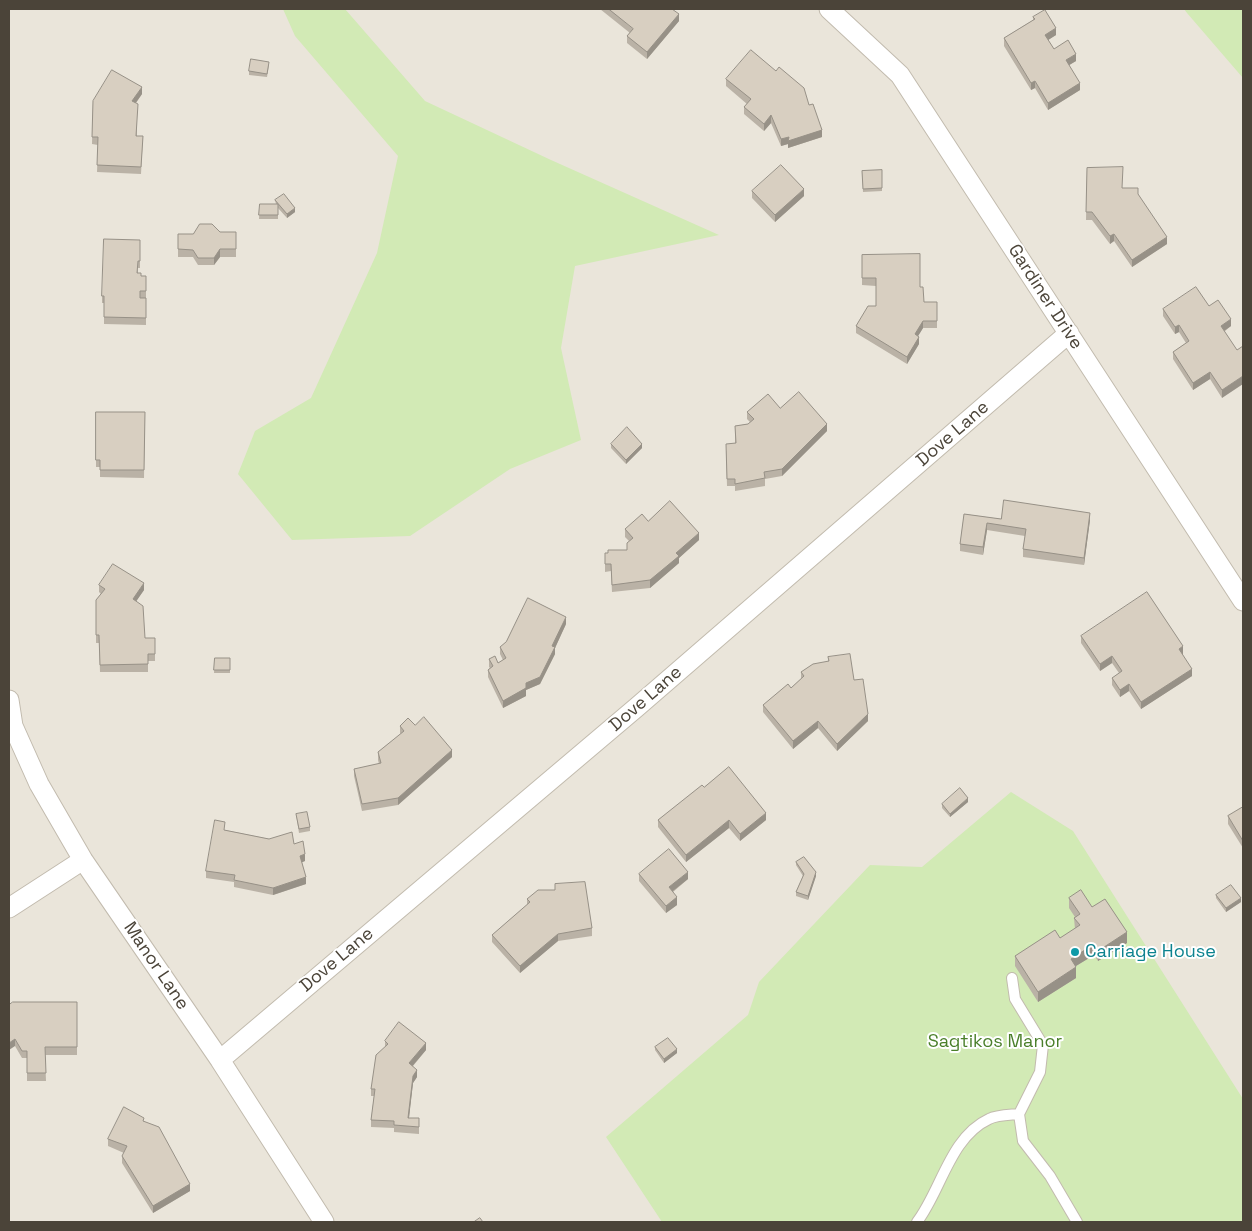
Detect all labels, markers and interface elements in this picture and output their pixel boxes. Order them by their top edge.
street label: Gardiner Drive [1003,240,1087,354]
street label: Dove Lane [912,397,994,471]
street label: Dove Lane [605,662,687,736]
street label: Manor Lane [119,918,193,1014]
street label: Dove Lane [296,923,378,997]
place label: Carriage House [1085,941,1216,963]
marker: Carriage House [1069,946,1081,958]
park label: Sagtikos Manor [928,1031,1062,1053]

